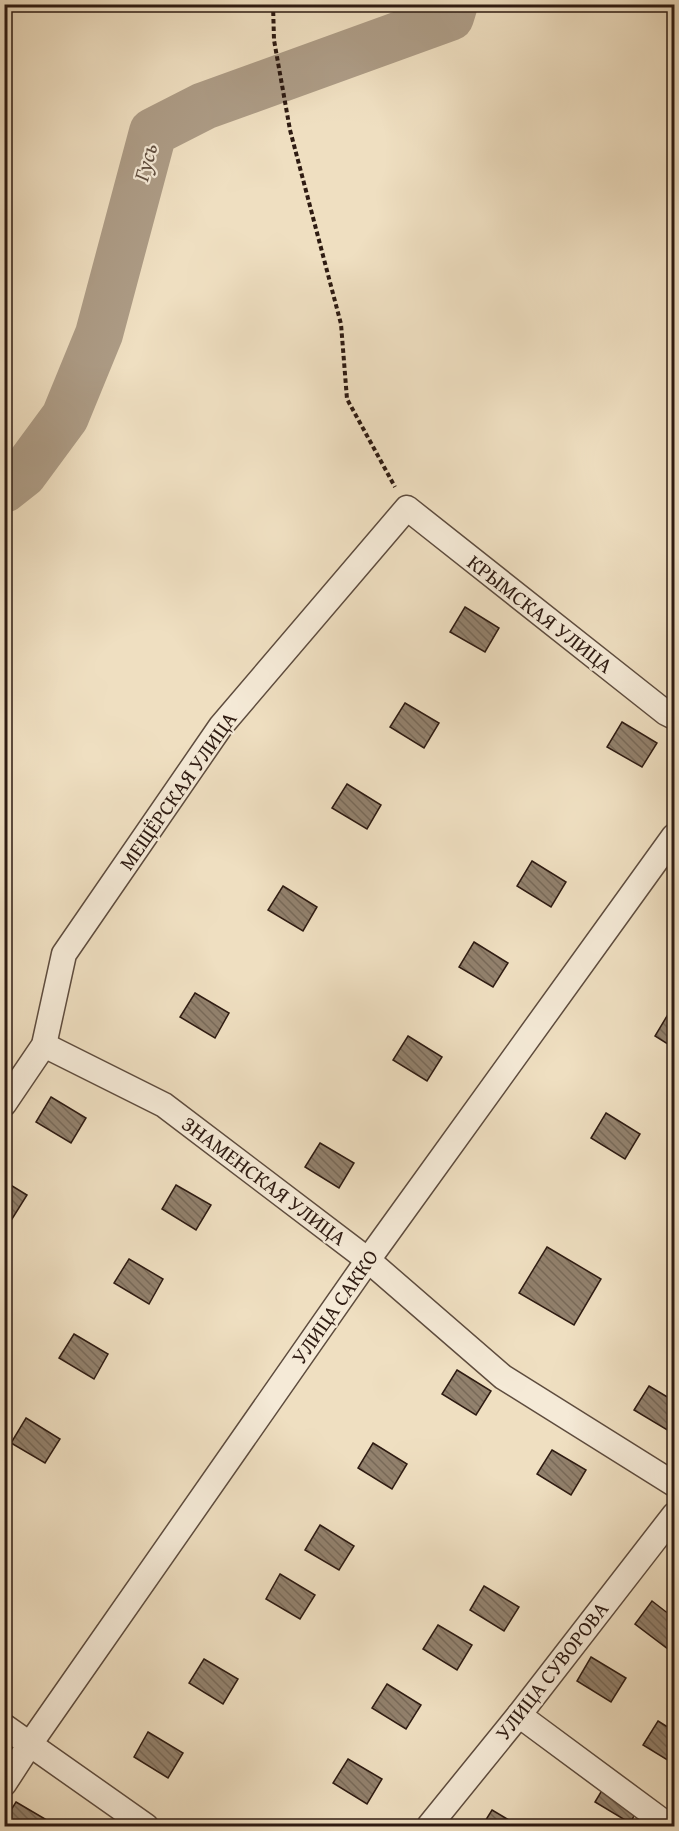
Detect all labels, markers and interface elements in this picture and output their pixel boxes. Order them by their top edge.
water label: Гусь [124,140,165,185]
street label: КРЫМСКАЯ УЛИЦА [461,547,620,681]
street label: МЕЩЁРСКАЯ УЛИЦА [111,705,244,876]
street label: ЗНАМЕНСКАЯ УЛИЦА [175,1108,353,1253]
street label: УЛИЦА САККО [283,1243,386,1370]
street label: УЛИЦА СУВОРОВА [487,1594,616,1747]

